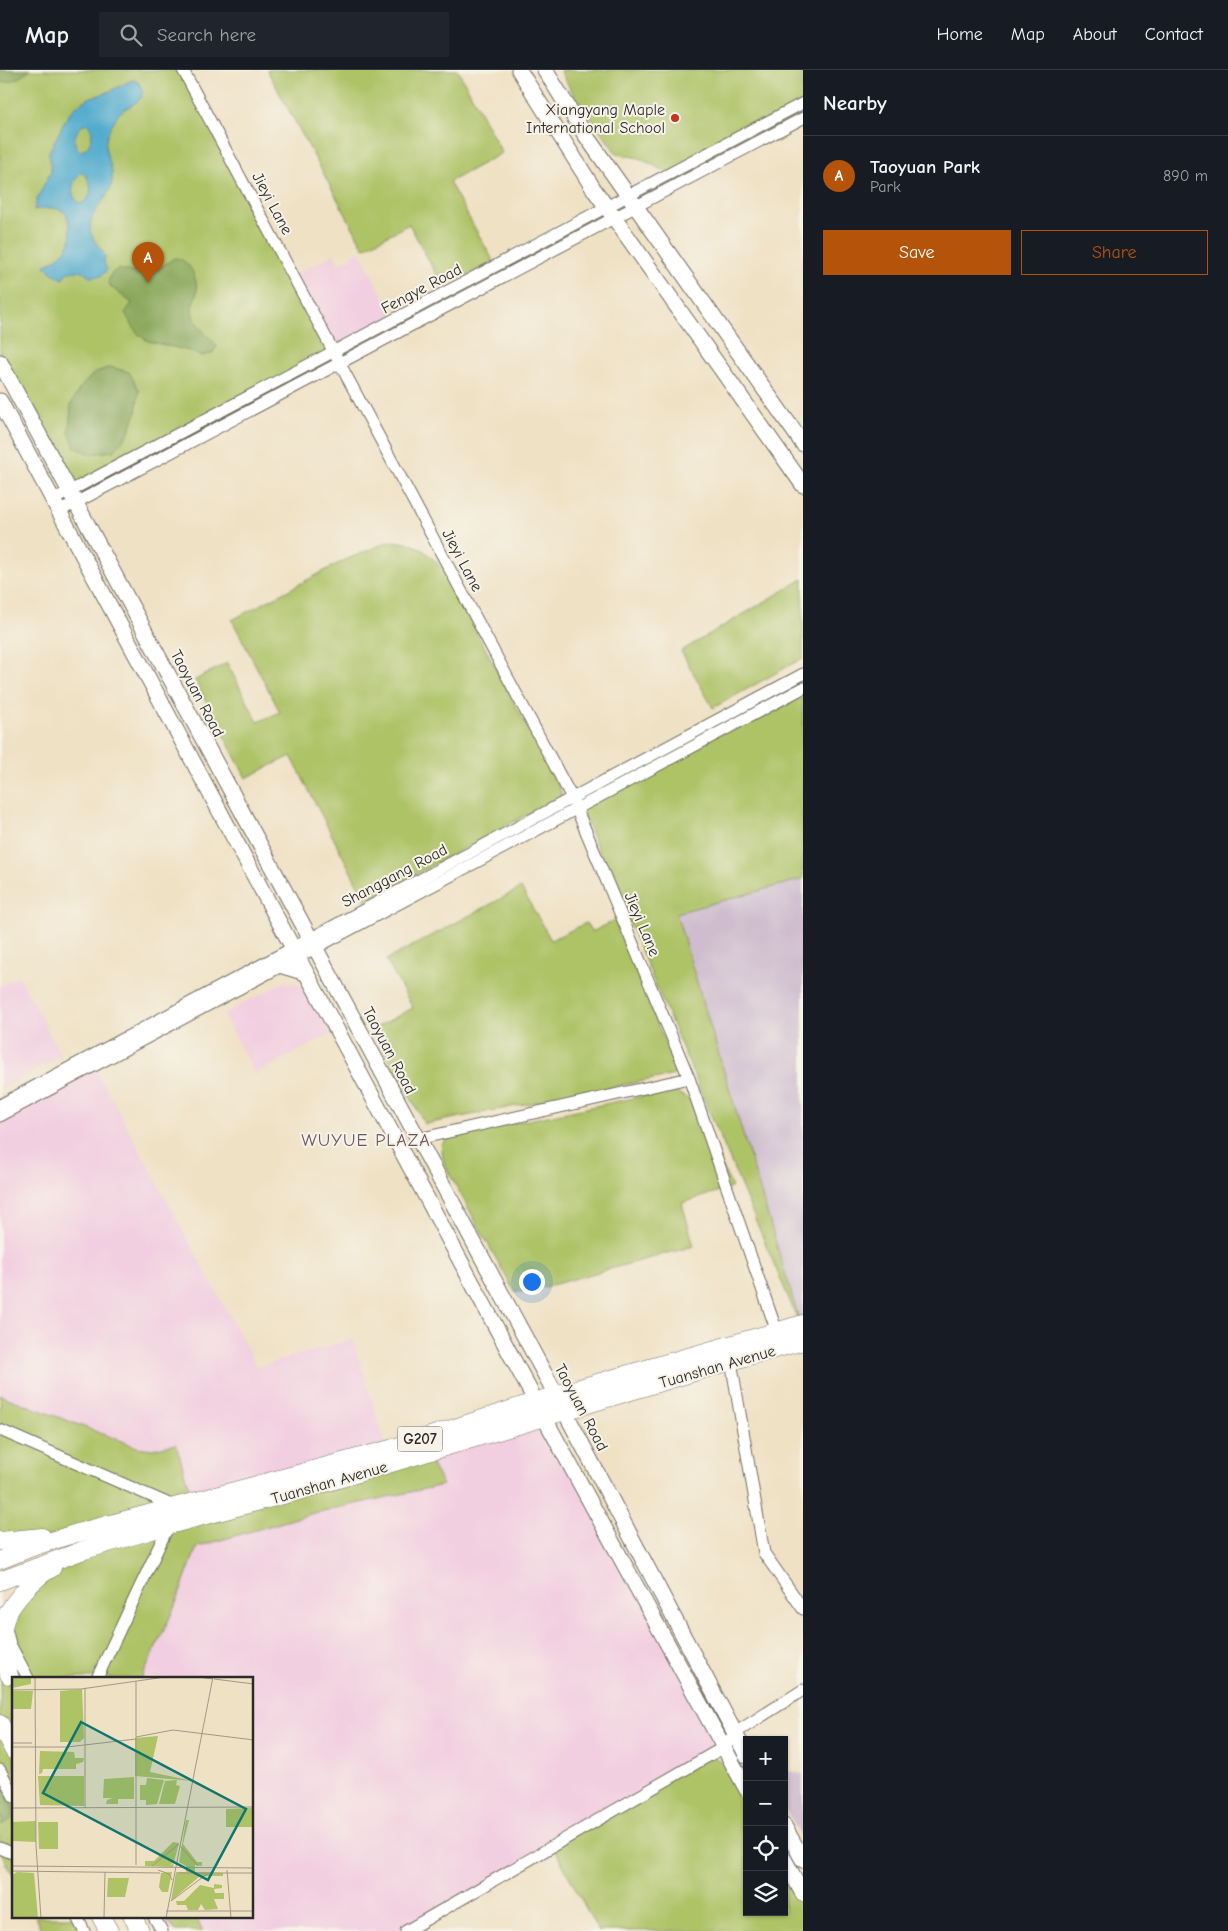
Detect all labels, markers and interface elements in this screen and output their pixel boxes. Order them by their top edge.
search box [99,12,449,57]
text: Map [25,21,69,49]
icon: search [117,21,145,49]
text: Search here [157,24,256,46]
text: Home [936,24,983,45]
text: Map [1011,24,1045,45]
text: About [1073,24,1117,45]
text: Contact [1145,24,1203,45]
text: Nearby [823,91,887,115]
place label: Xiangyang Maple International School [526,101,665,137]
marker: Xiangyang Maple International School [669,112,681,124]
text: Taoyuan Park [870,156,980,178]
text: A [835,167,843,185]
text: 890 m [1163,167,1208,185]
street label: Jieyi Lane [248,169,296,238]
text: Park [870,178,901,196]
button: Save [823,230,1011,275]
button: Share [1021,230,1208,275]
pin: A [132,242,164,283]
street label: Fengye Road [378,260,465,318]
street label: Jieyi Lane [438,526,486,595]
street label: Taoyuan Road [167,647,228,740]
street label: Shanggang Road [339,840,450,911]
street label: Jieyi Lane [621,890,664,959]
street label: Taoyuan Road [359,1004,420,1097]
district label: WUYUE PLAZA [301,1130,431,1151]
your location [519,1269,545,1295]
street label: Tuanshan Avenue [657,1342,777,1392]
street label: Taoyuan Road [551,1361,612,1454]
road number: G207 [398,1426,442,1452]
street label: Tuanshan Avenue [269,1458,389,1508]
inset map [12,1677,254,1918]
map controls [743,1736,788,1916]
button: + [743,1736,788,1781]
button: − [743,1781,788,1826]
button: locate [743,1826,788,1871]
button: layers [743,1871,788,1916]

